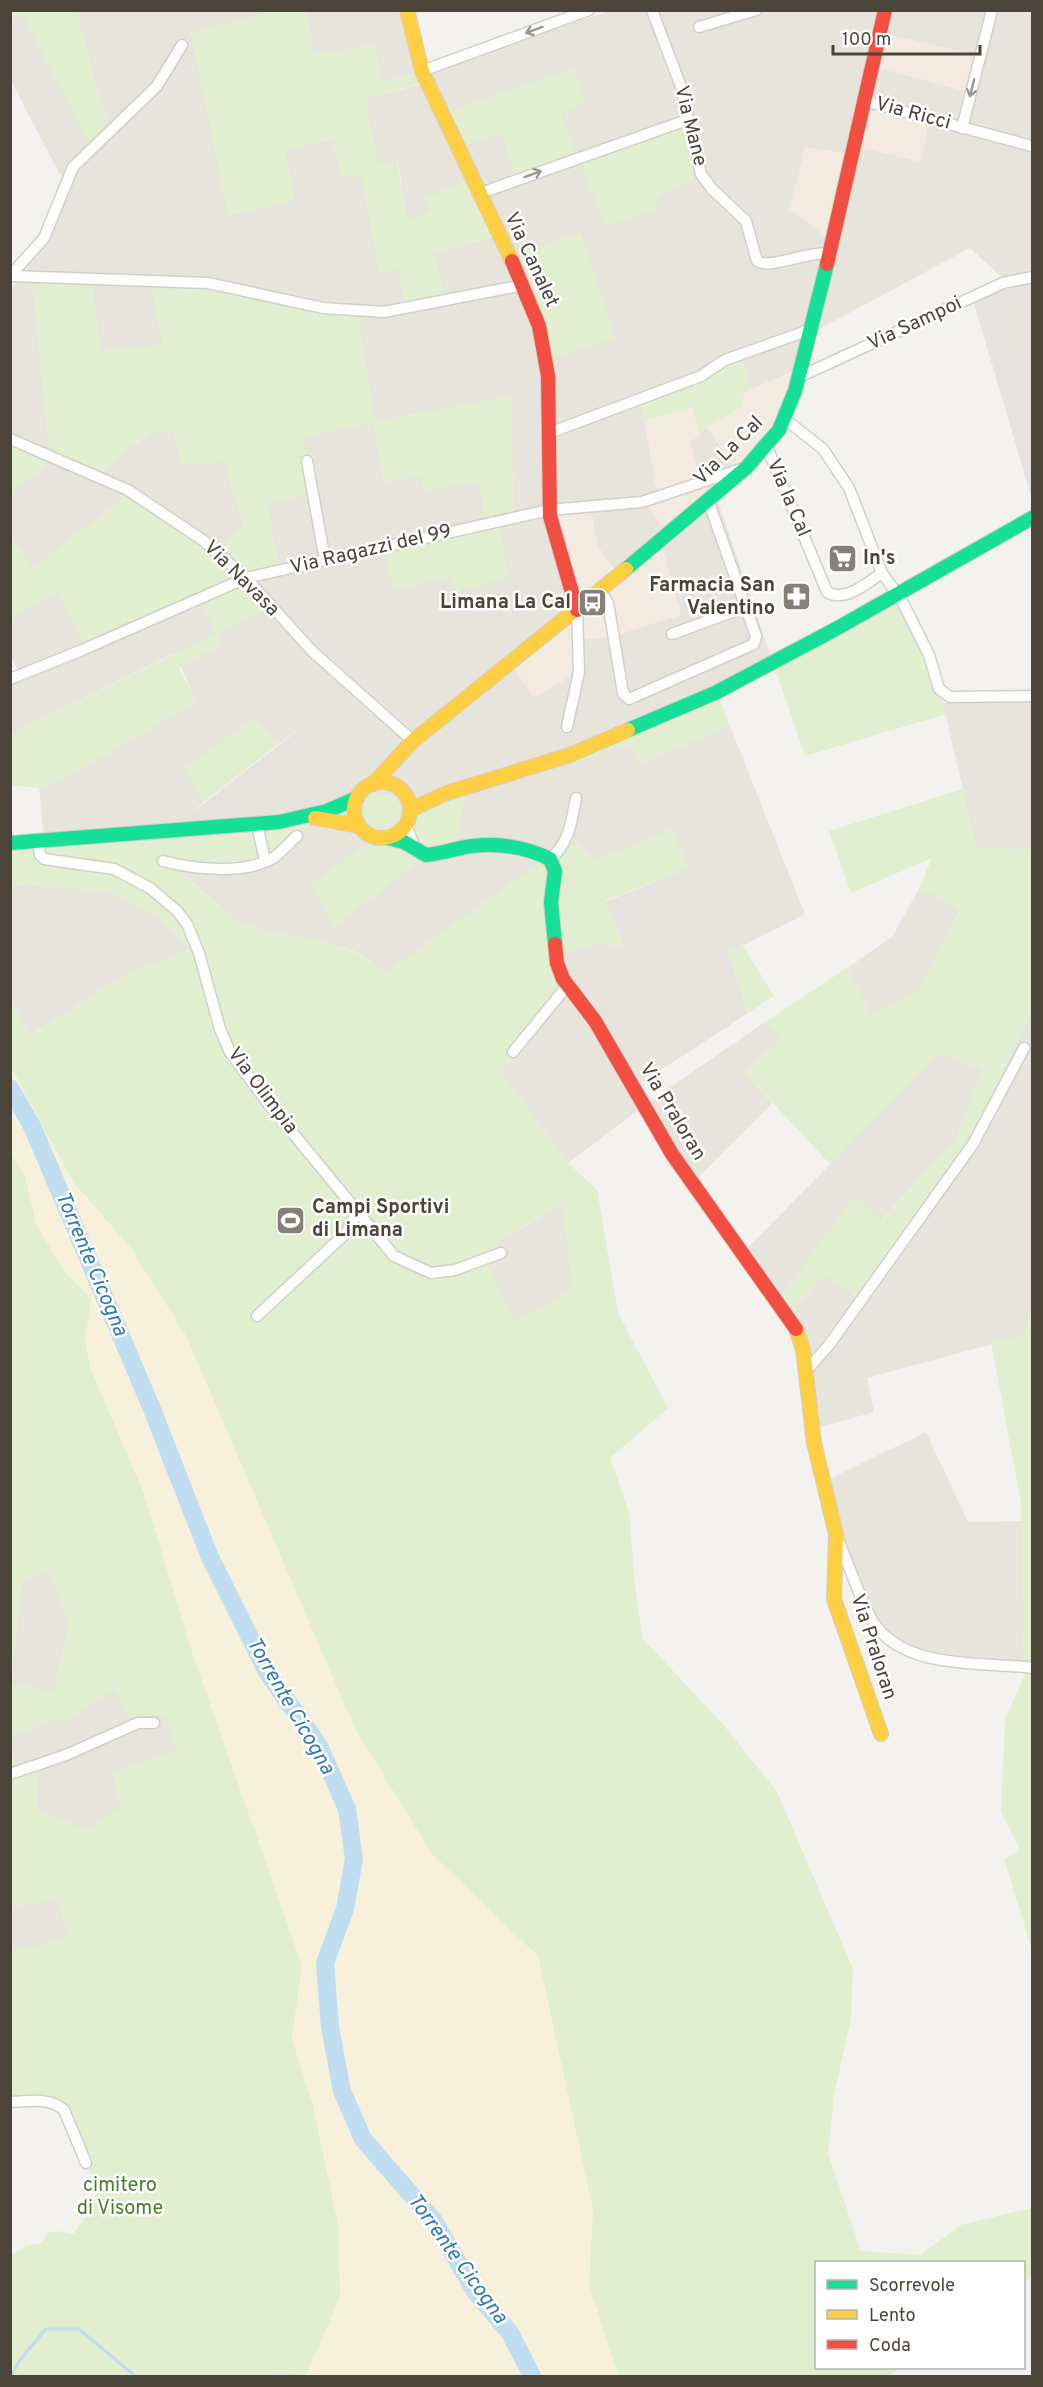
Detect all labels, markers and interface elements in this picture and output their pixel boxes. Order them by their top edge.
scale bar [833,18,980,56]
one-way arrow [525,26,544,37]
text: 100 m [842,29,891,52]
one-way arrow [965,78,977,97]
street label: Via Mane [667,83,713,169]
street label: Via Ricci [872,91,954,137]
one-way arrow [523,168,542,179]
street label: Via Canalet [498,208,564,312]
street label: Via Sampoi [864,291,966,357]
street label: Via La Cal [689,411,769,491]
street label: Via la Cal [760,455,816,541]
street label: Via Ragazzi del 99 [288,519,454,581]
street label: Via Navasa [197,535,285,623]
supermarket icon: In's [826,543,858,575]
place label: In's [863,546,895,572]
place label: Farmacia San Valentino [649,573,775,622]
pharmacy icon: Farmacia San Valentino [780,581,812,613]
bus stop icon: Limana La Cal [576,587,608,619]
place label: Limana La Cal [440,590,571,616]
street label: Via Olimpia [221,1042,303,1140]
street label: Via Praloran [633,1058,711,1166]
water label: Torrente Cicogna [48,1188,134,1340]
place label: Campi Sportivi di Limana [312,1195,449,1244]
sports icon: Campi Sportivi di Limana [275,1204,307,1236]
street label: Via Praloran [844,1591,902,1703]
water label: Torrente Cicogna [240,1632,340,1780]
park label: cimitero di Visome [77,2173,163,2222]
water label: Torrente Cicogna [401,2189,513,2330]
legend [815,2261,1025,2369]
text: Scorrevole [869,2275,955,2298]
text: Lento [869,2305,915,2328]
text: Coda [869,2335,911,2358]

